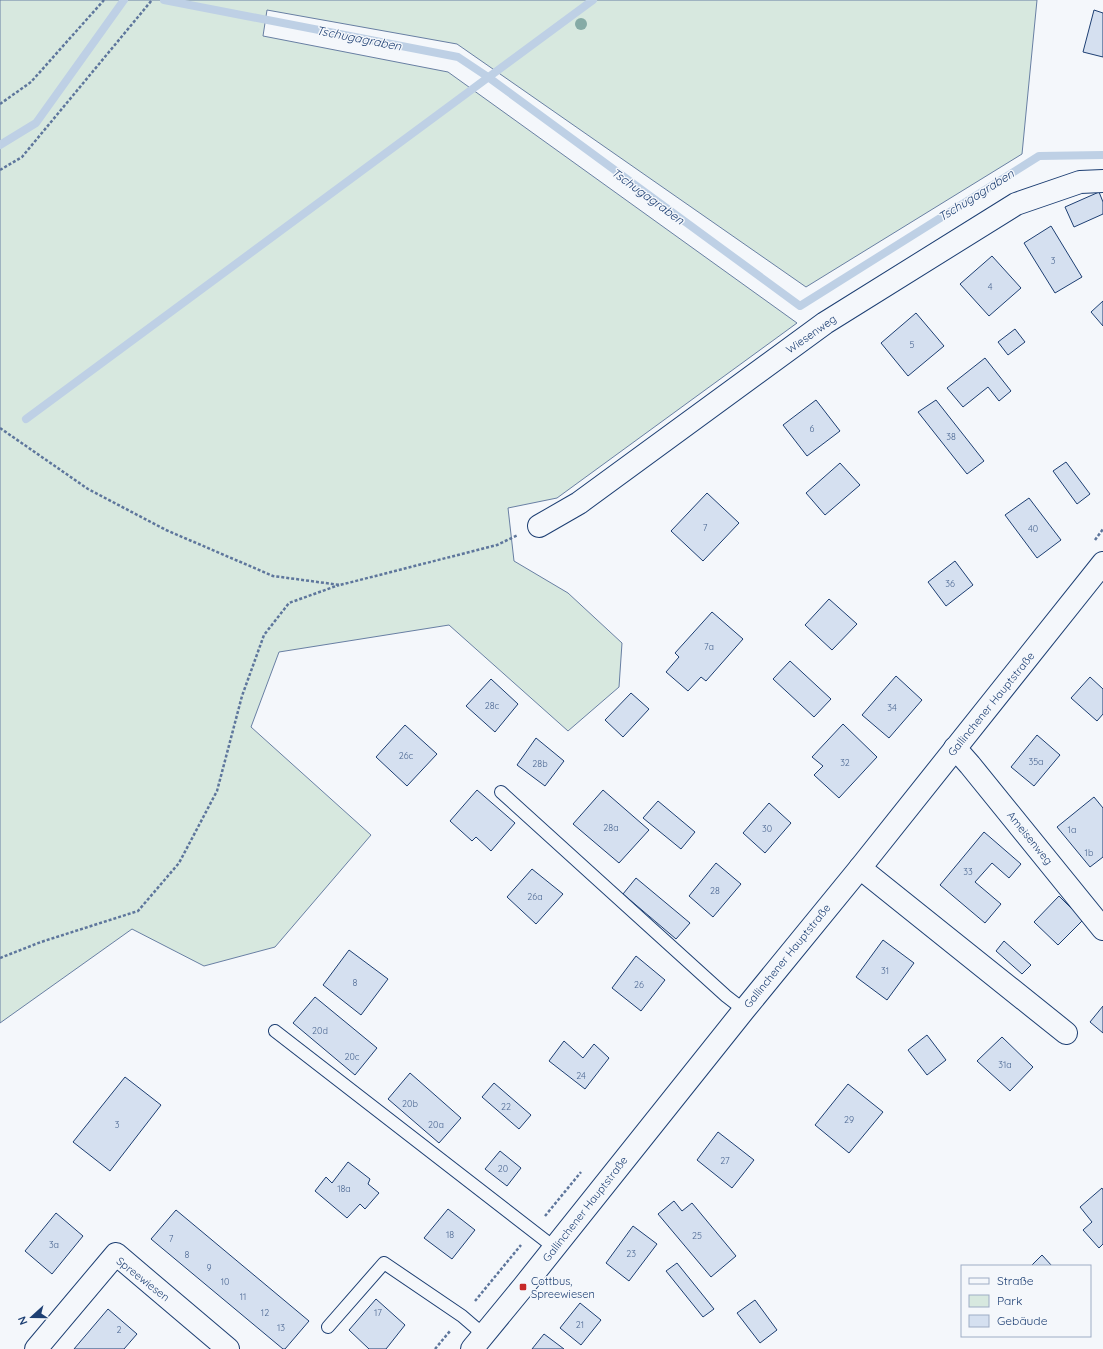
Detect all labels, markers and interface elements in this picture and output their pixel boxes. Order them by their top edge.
water label: Tschugagraben [315,22,404,54]
water label: Tschugagraben [609,165,688,228]
water label: Tschugagraben [935,165,1017,224]
house number: 3 [1051,255,1056,266]
house number: 4 [988,281,993,292]
street label: Wiesenweg [783,312,839,356]
house number: 5 [910,339,915,350]
house number: 6 [810,423,815,434]
house number: 38 [946,431,956,442]
house number: 7 [703,522,708,533]
house number: 40 [1028,523,1038,534]
house number: 36 [945,578,955,589]
house number: 7a [704,641,714,652]
street label: Gallinchener Hauptstraße [945,649,1037,759]
house number: 28c [485,700,500,711]
house number: 34 [887,702,897,713]
house number: 26c [399,750,414,761]
house number: 35a [1028,756,1044,767]
house number: 32 [840,757,850,768]
house number: 28b [532,758,548,769]
street label: Ameisenweg [1004,808,1056,868]
house number: 28a [603,822,619,833]
house number: 30 [762,823,772,834]
house number: 1a [1068,824,1076,835]
house number: 1b [1085,847,1094,858]
house number: 33 [963,866,973,877]
house number: 28 [710,885,720,896]
house number: 26a [527,891,543,902]
street label: Gallinchener Hauptstraße [741,901,833,1011]
house number: 31 [881,965,889,976]
house number: 8 [353,977,358,988]
house number: 26 [634,979,644,990]
house number: 20d [312,1025,328,1036]
house number: 20c [344,1051,360,1062]
house number: 31a [998,1059,1012,1070]
house number: 24 [576,1070,586,1081]
house number: 20b [402,1098,418,1109]
house number: 22 [501,1101,511,1112]
house number: 29 [844,1114,854,1125]
house number: 3 [115,1119,120,1130]
house number: 20a [428,1119,444,1130]
street label: Gallinchener Hauptstraße [539,1153,631,1265]
house number: 27 [720,1155,730,1166]
house number: 20 [498,1163,508,1174]
house number: 18a [337,1183,351,1194]
house number: 18 [446,1229,454,1240]
house number: 25 [692,1230,702,1241]
house number: 7 [169,1233,174,1244]
house number: 3a [49,1239,59,1250]
house number: 23 [626,1248,636,1259]
house number: 8 [185,1249,190,1260]
street label: Spreewiesen [114,1254,172,1304]
house number: 9 [206,1262,212,1273]
legend [961,1265,1091,1337]
text: Straße [997,1273,1034,1288]
place label: Cottbus, Spreewiesen [531,1274,595,1301]
house number: 10 [221,1276,229,1287]
marker: Cottbus, Spreewiesen [518,1282,528,1292]
house number: 11 [240,1291,246,1302]
text: Park [997,1293,1022,1308]
north arrow [12,1297,52,1337]
house number: 12 [261,1307,269,1318]
house number: 17 [374,1307,382,1318]
text: Gebäude [997,1313,1048,1328]
text: N [15,1314,31,1327]
house number: 21 [576,1319,584,1330]
house number: 13 [277,1322,285,1333]
house number: 2 [117,1324,122,1335]

